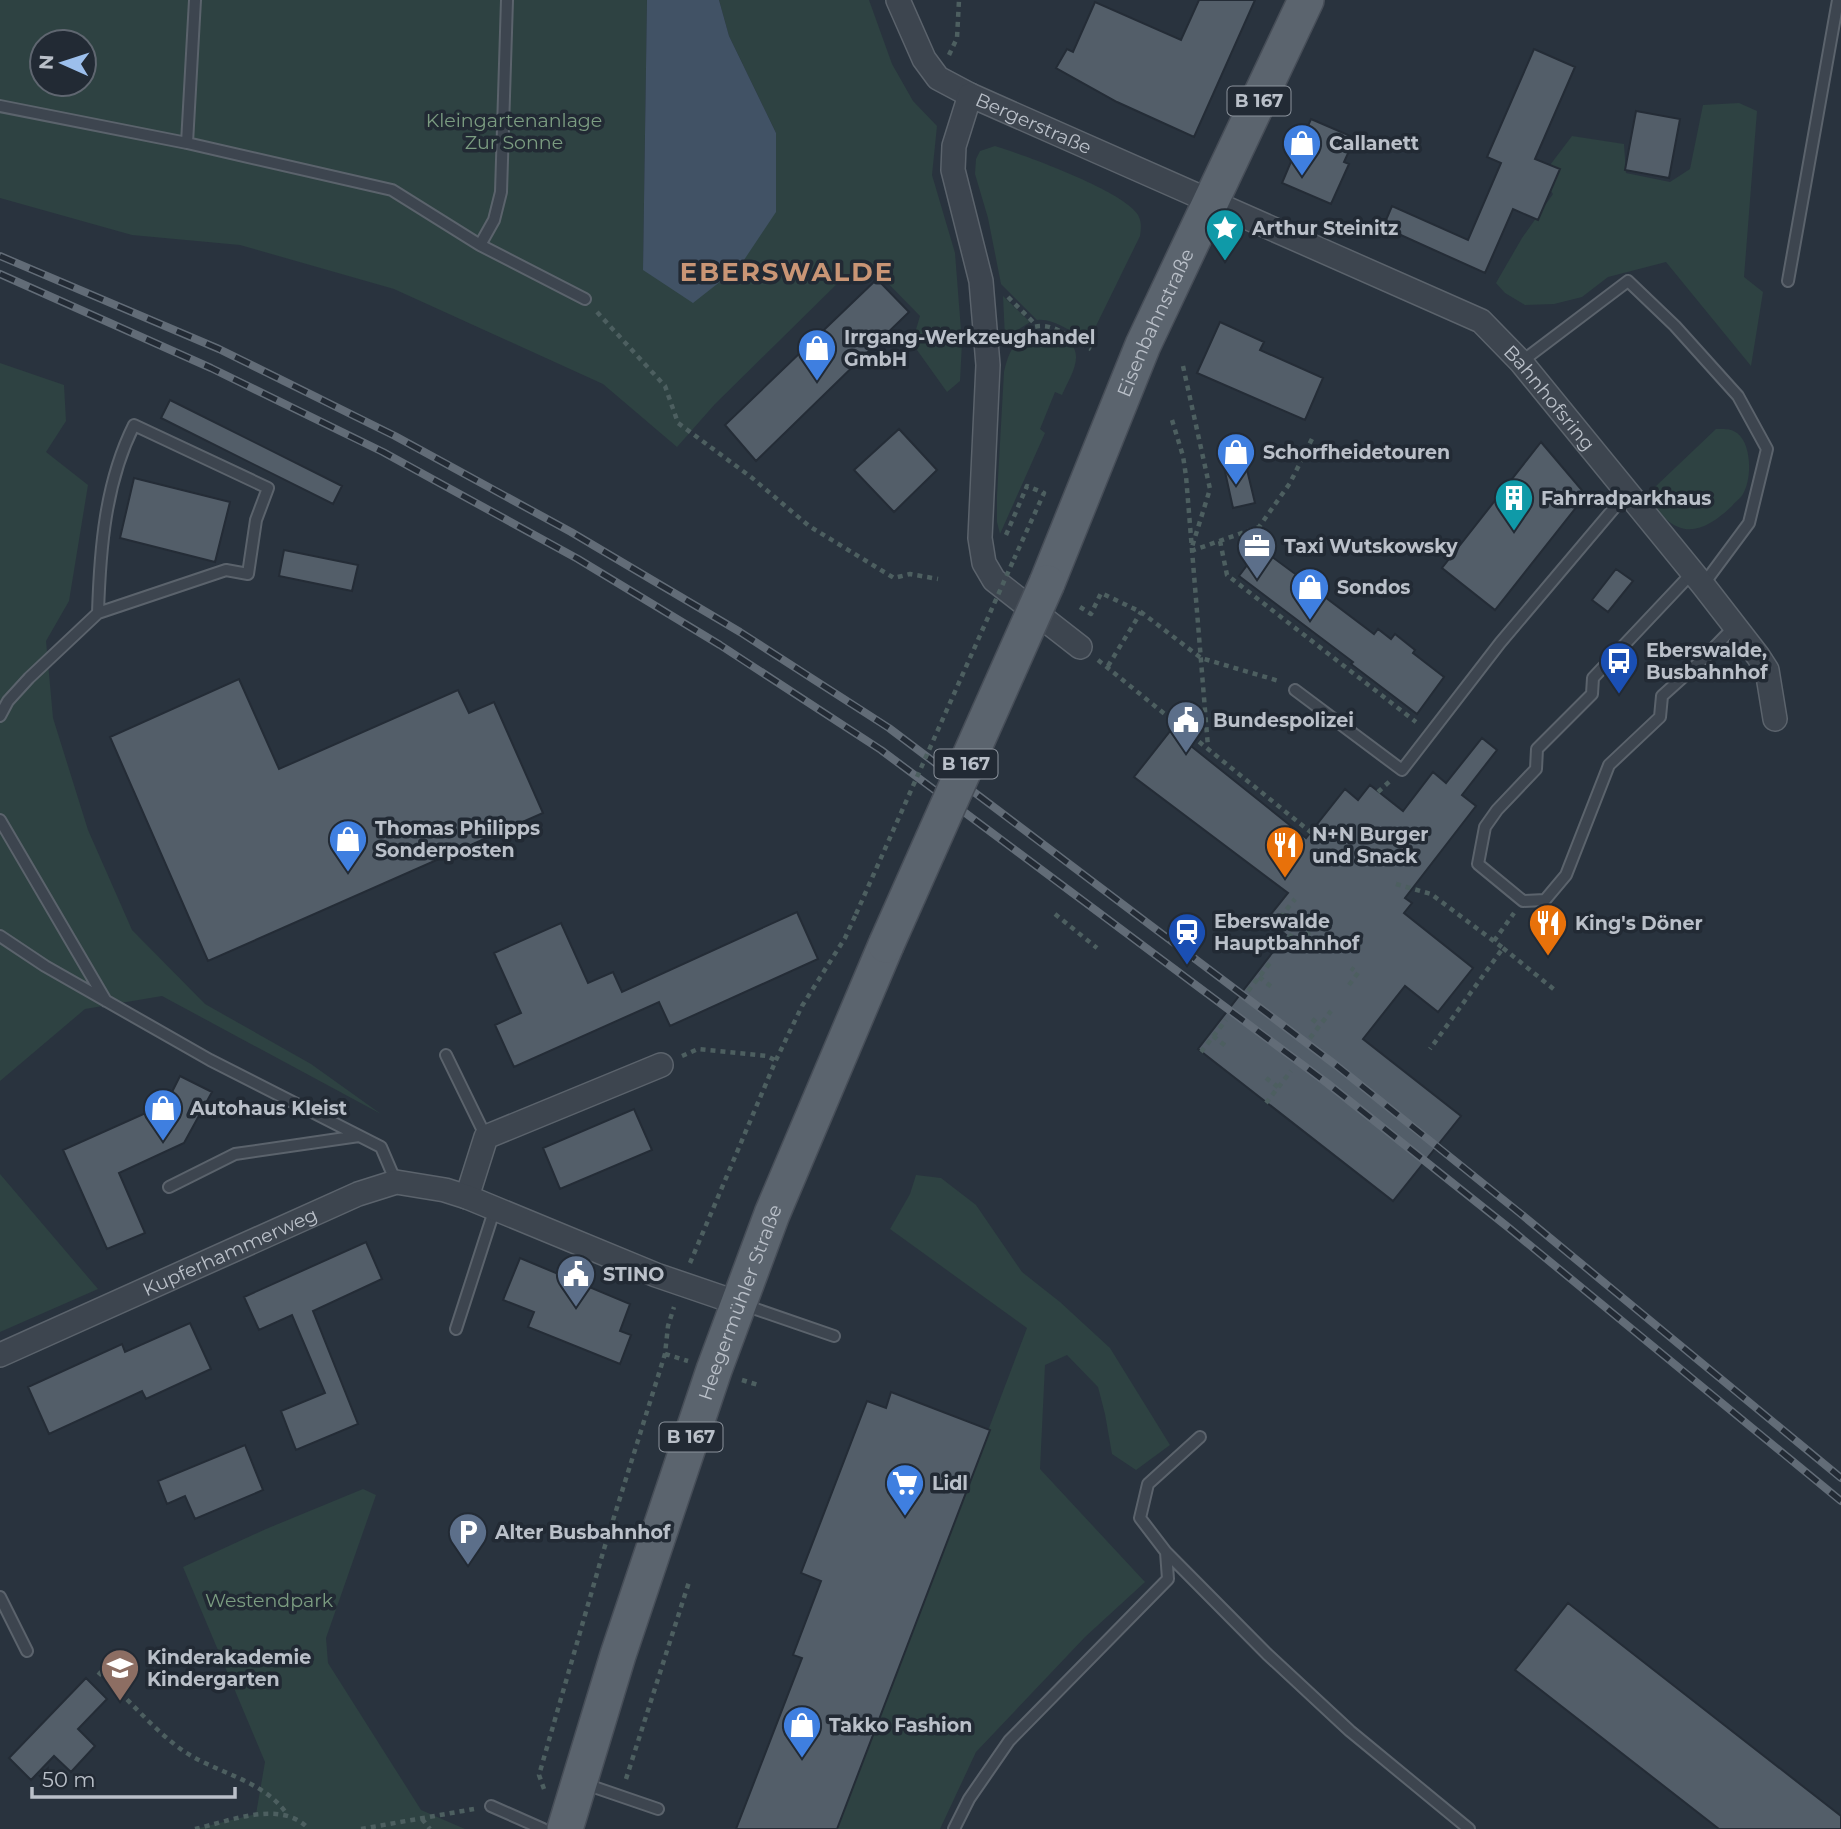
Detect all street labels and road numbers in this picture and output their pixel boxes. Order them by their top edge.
road number: B 167 [1228,86,1290,116]
street label: Bergerstraße [972,87,1095,159]
street label: Eisenbahnstraße [1112,245,1199,400]
street label: Bahnhofsring [1499,340,1600,455]
road number: B 167 [934,750,998,778]
street label: Heegermühler Straße [693,1201,786,1403]
street label: Kupferhammerweg [139,1202,321,1301]
road number: B 167 [660,1422,722,1452]

